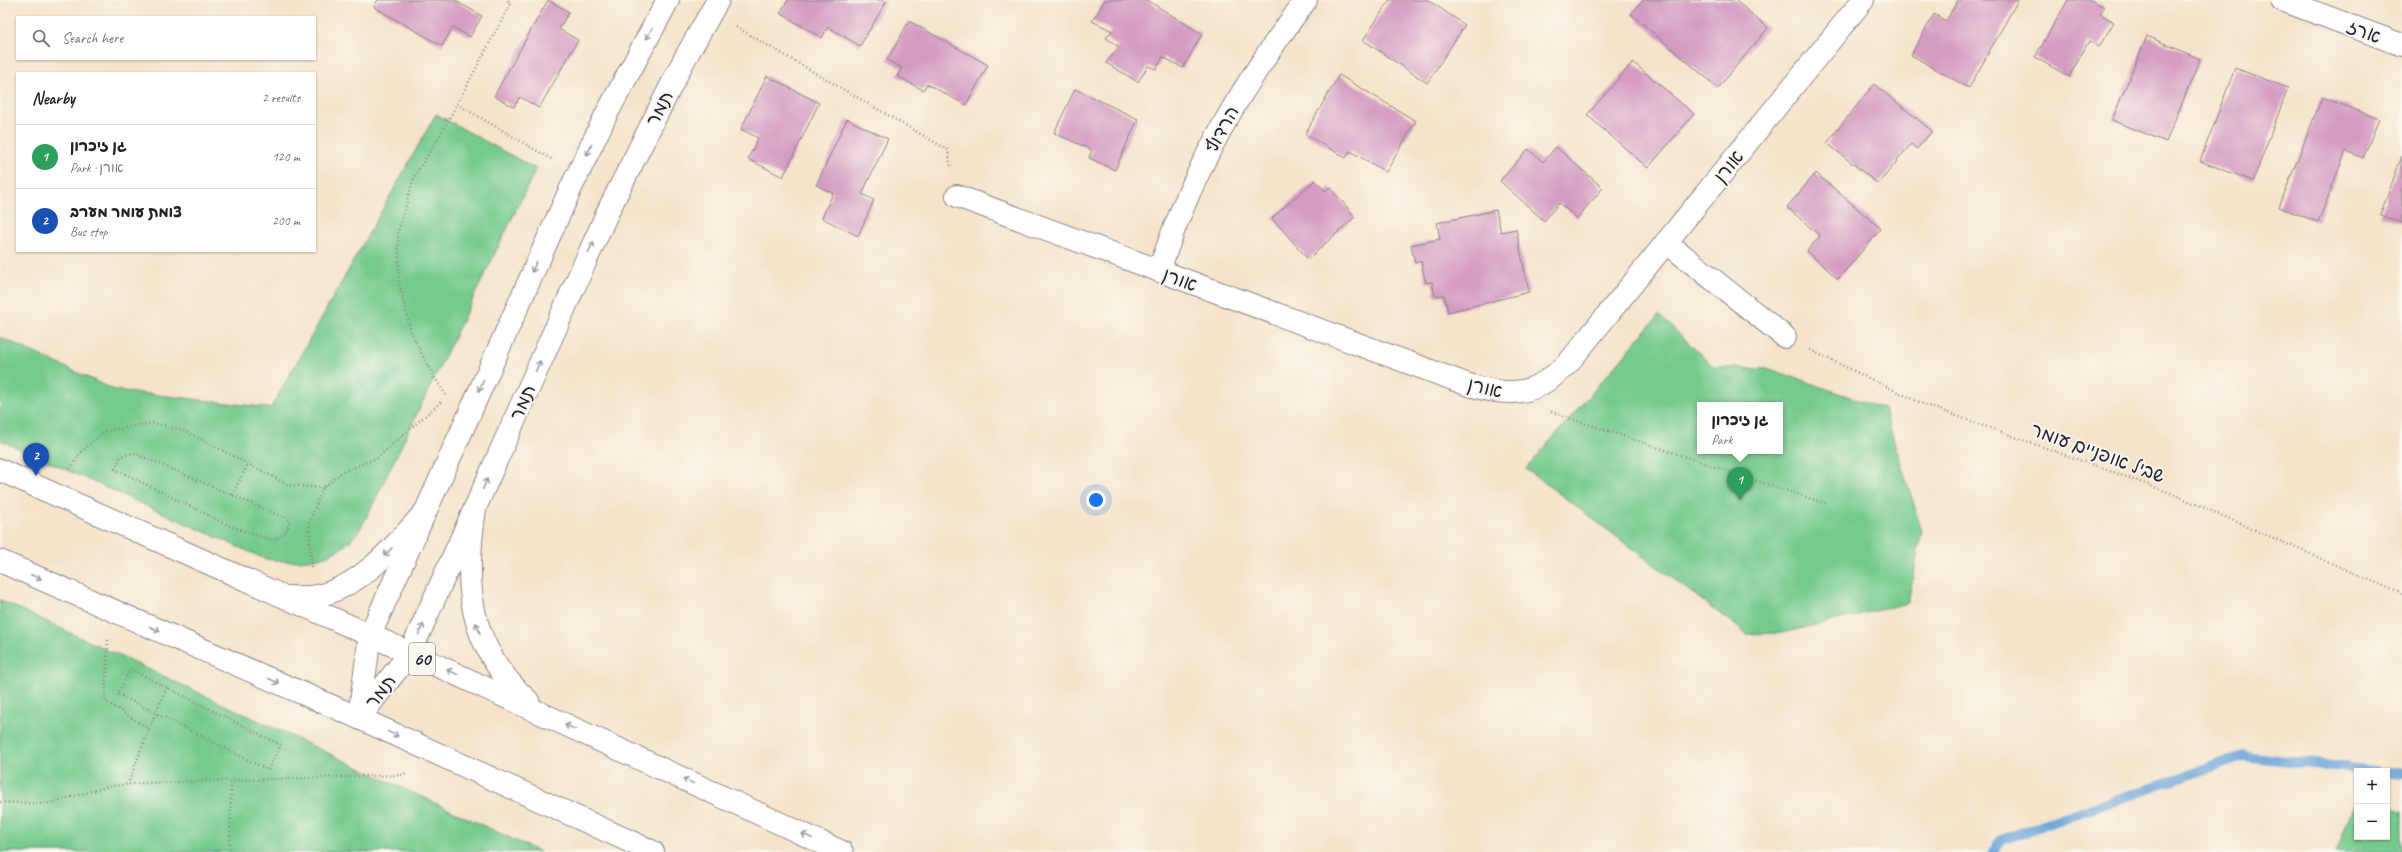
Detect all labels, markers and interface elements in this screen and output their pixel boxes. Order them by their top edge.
street label: ארז [2343,15,2384,49]
search box [16,16,316,60]
icon: search [30,27,52,49]
one-way arrow [644,28,652,40]
text: Search here [62,29,123,48]
street label: תמר [641,87,679,130]
text: Nearby [32,88,75,109]
text: 2 results [262,90,300,106]
street label: הרדוף [1199,102,1244,157]
text: גן זיכרון [70,137,127,156]
one-way arrow [585,143,592,155]
street label: אורן [1708,146,1749,188]
text: 1 [42,149,48,165]
text: 120 m [272,149,300,165]
text: Park · אורן [70,160,123,176]
text: צומת עומר מערב [70,203,182,222]
text: 2 [42,213,48,229]
text: 200 m [272,213,300,229]
text: Bus stop [70,224,107,240]
one-way arrow [588,241,595,253]
one-way arrow [530,261,537,273]
street label: אורן [1159,263,1200,297]
one-way arrow [535,360,542,372]
street label: אורן [1465,372,1504,404]
one-way arrow [477,379,484,391]
street label: תמר [504,381,541,424]
popup [1697,402,1783,454]
text: גן זיכרון [1712,411,1768,430]
street label: שביל אופניים עומר [2027,418,2168,488]
text: Park [1712,432,1732,448]
pin: 2 [23,443,49,476]
pin: 1 [1727,467,1753,500]
one-way arrow [482,479,490,491]
your location [1086,490,1106,510]
one-way arrow [384,547,393,557]
one-way arrow [29,574,41,581]
one-way arrow [474,621,481,634]
one-way arrow [418,623,425,635]
one-way arrow [148,626,160,633]
road number: 60 [409,643,435,675]
one-way arrow [447,668,459,676]
street label: תמר [360,670,402,714]
one-way arrow [268,678,280,685]
one-way arrow [565,723,577,730]
one-way arrow [386,731,398,738]
map controls [2354,768,2390,840]
button: + [2354,768,2390,804]
one-way arrow [683,777,695,784]
button: − [2354,804,2390,840]
one-way arrow [801,832,813,839]

